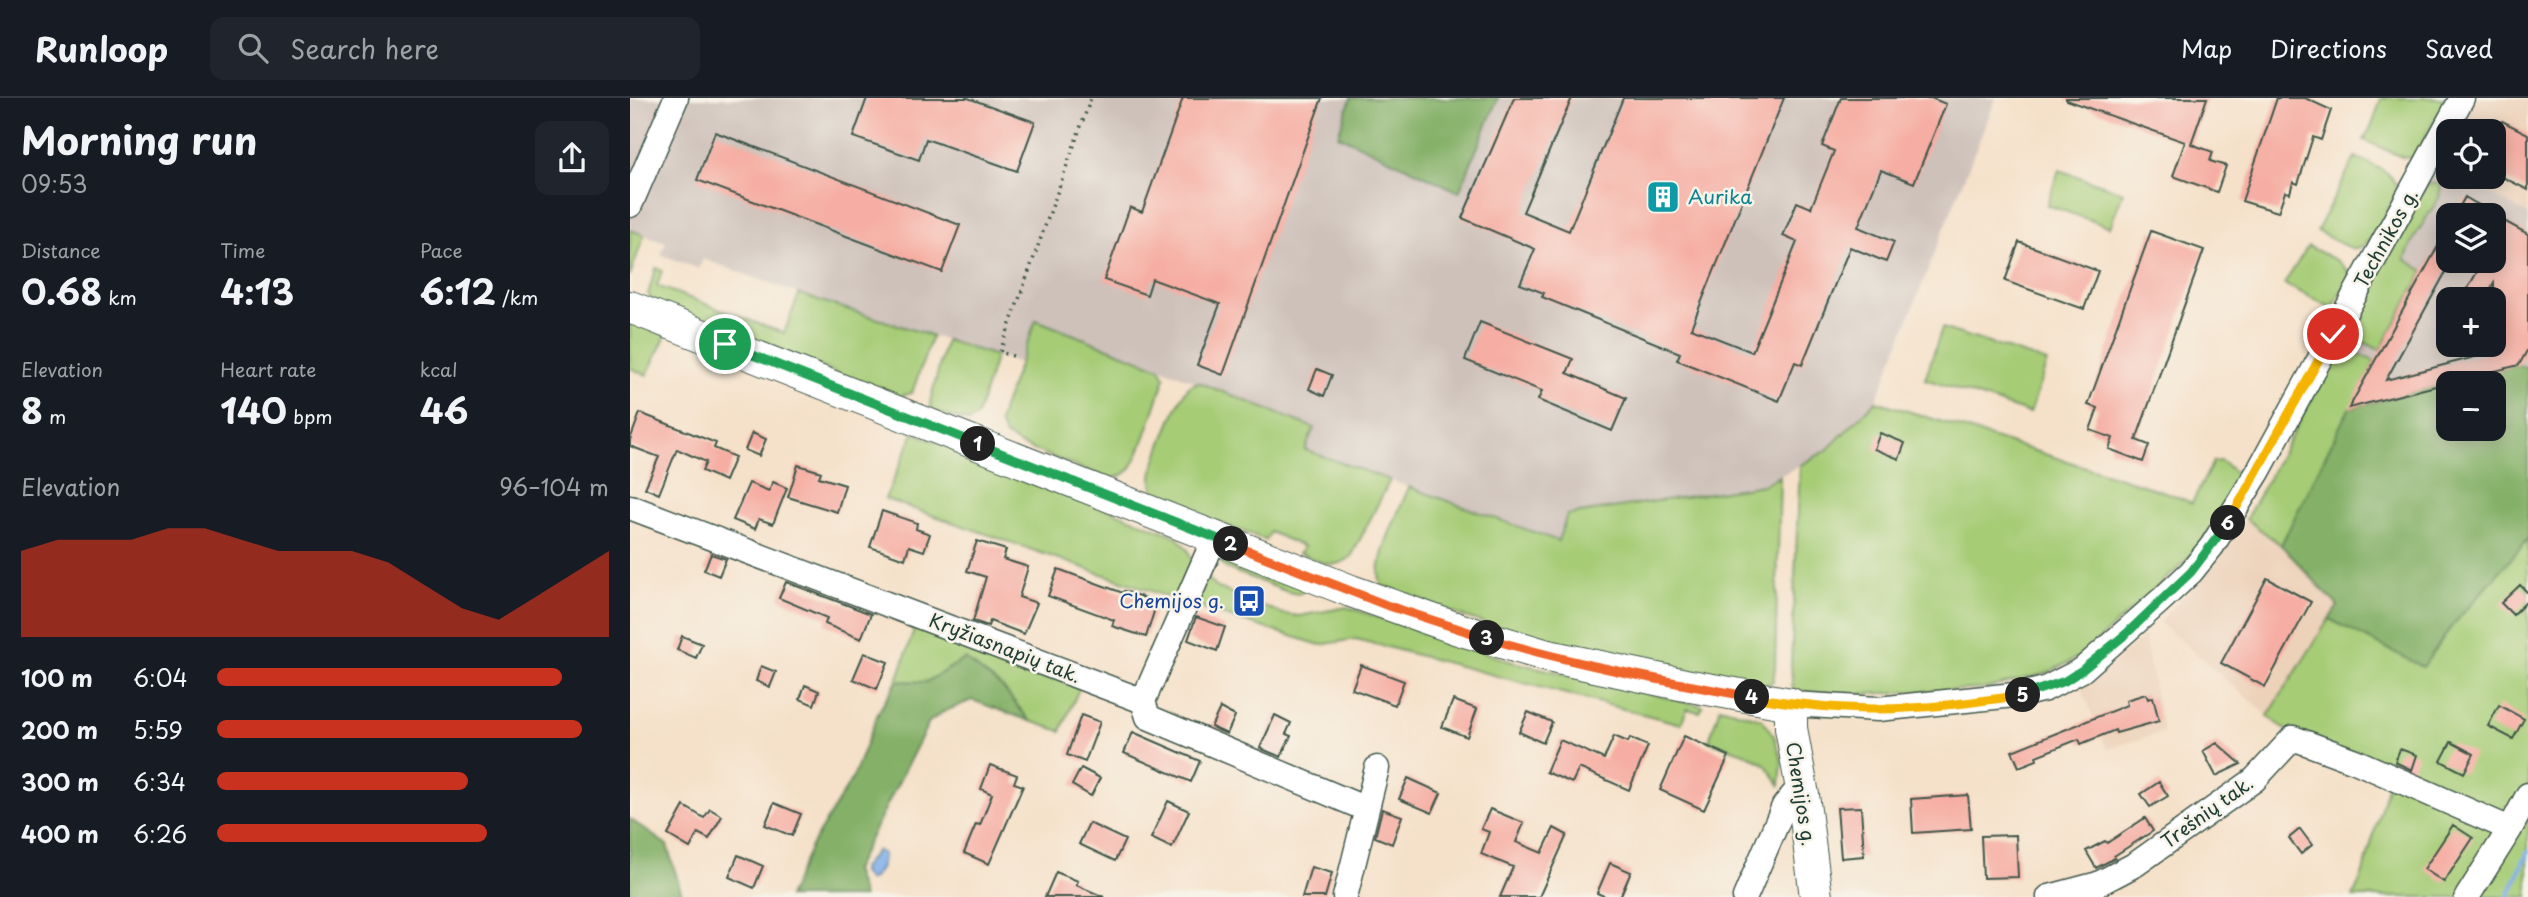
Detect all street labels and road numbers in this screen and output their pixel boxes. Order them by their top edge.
street label: Technikos g. [2346,183,2424,292]
street label: Kryžiasnapių tak. [925,605,1085,689]
street label: Chemijos g. [1780,740,1824,848]
street label: Trešnių tak. [2154,768,2258,854]

